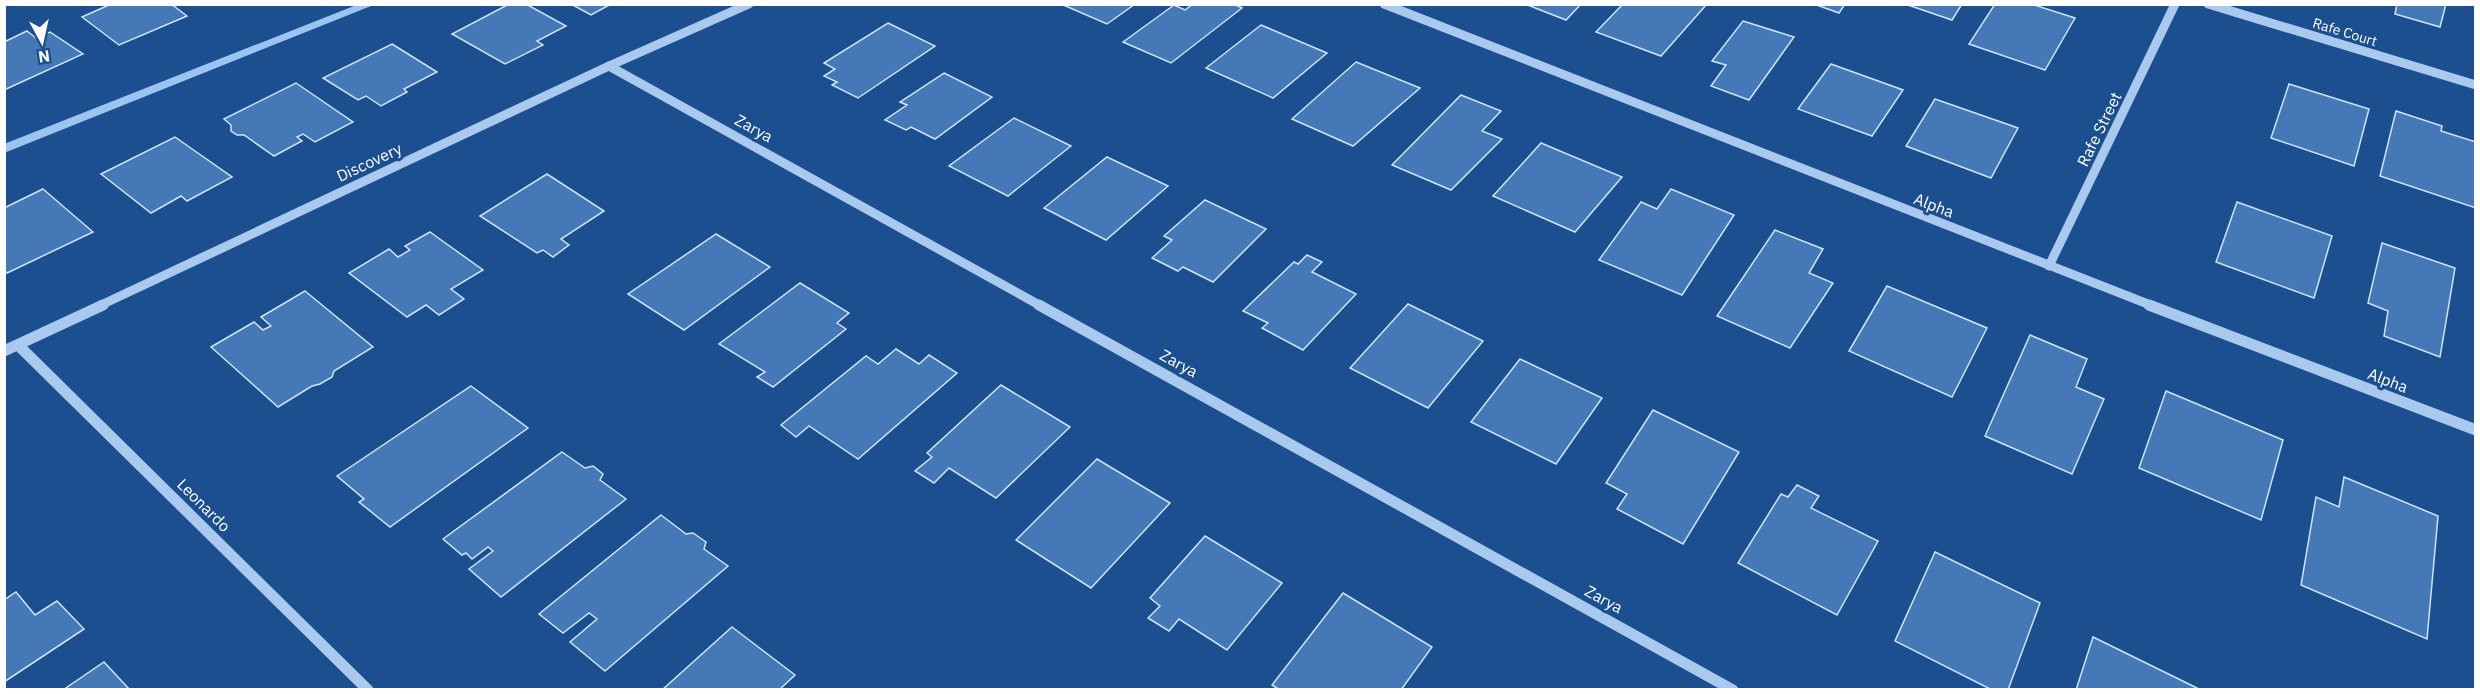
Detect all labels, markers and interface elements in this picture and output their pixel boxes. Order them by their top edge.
north arrow [12,12,72,72]
street label: Rafe Court [2311,14,2379,50]
text: N [37,46,51,68]
street label: Rafe Street [2072,89,2126,169]
street label: Zarya [732,110,777,147]
street label: Discovery [333,138,405,186]
street label: Alpha [1911,188,1957,222]
street label: Zarya [1157,345,1202,382]
street label: Alpha [2365,363,2411,397]
street label: Leonardo [173,474,235,536]
street label: Zarya [1582,581,1627,618]

